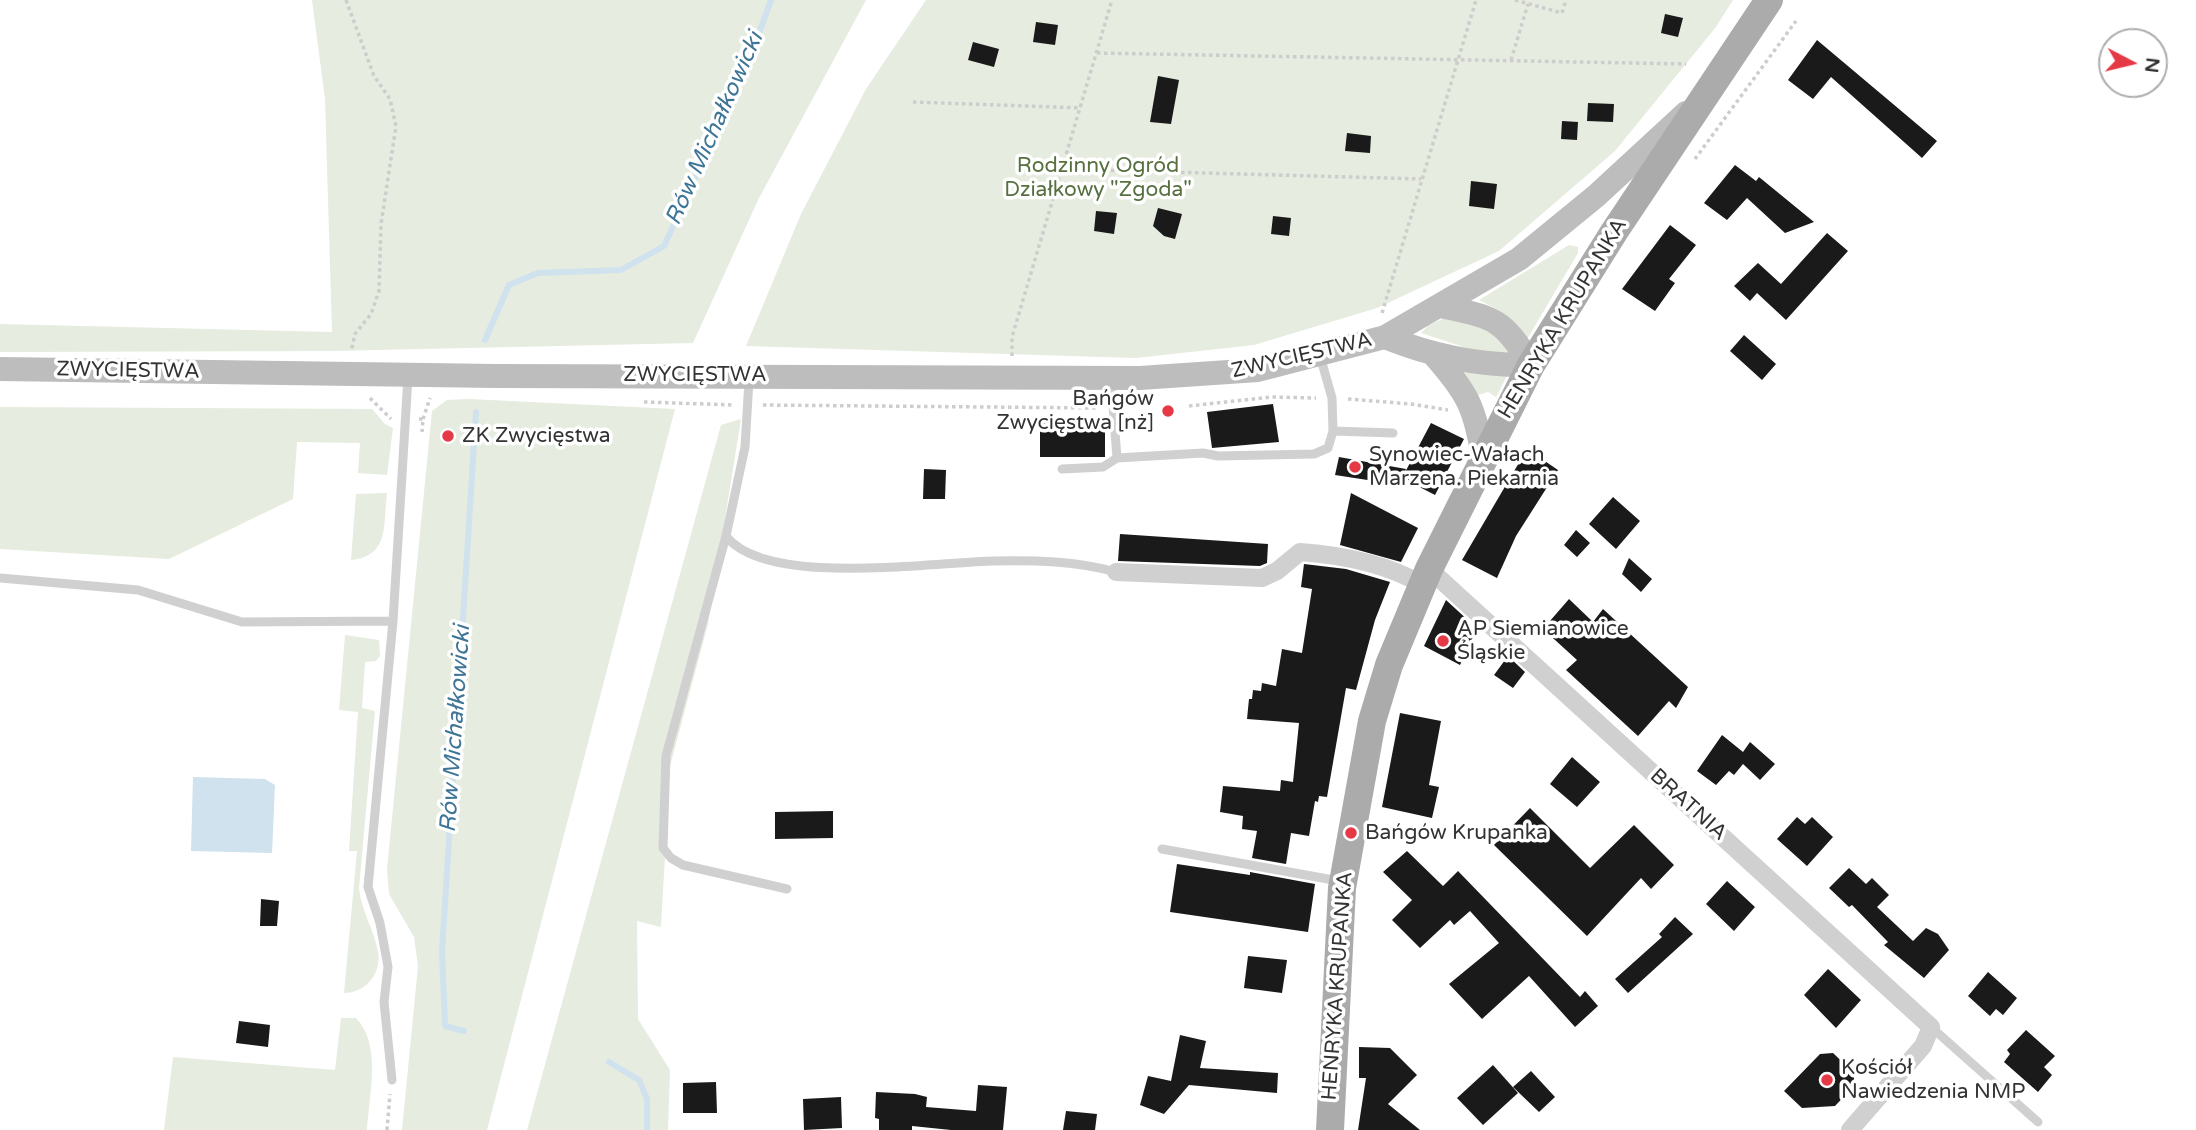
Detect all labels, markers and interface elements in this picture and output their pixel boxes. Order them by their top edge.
water label: Rów Michałkowicki [660,28,770,230]
north arrow [2098,28,2168,98]
text: N [2140,56,2164,74]
park label: Rodzinny Ogród Działkowy "Zgoda" [1004,153,1192,203]
street label: HENRYKA KRUPANKA [1493,214,1633,424]
street label: ZWYCIĘSTWA [1229,328,1375,384]
street label: ZWYCIĘSTWA [56,357,200,385]
street label: ZWYCIĘSTWA [623,362,767,388]
place label: Bańgów Zwycięstwa [nż] [996,386,1154,436]
marker: Bańgów Zwycięstwa [nż] [1160,403,1176,419]
place label: ZK Zwycięstwa [462,423,611,449]
marker: ZK Zwycięstwa [440,428,456,444]
place label: Synowiec-Wałach Marzena. Piekarnia [1369,442,1559,492]
marker: Synowiec-Wałach Marzena. Piekarnia [1347,459,1363,475]
place label: AP Siemianowice Śląskie [1457,616,1629,666]
water label: Rów Michałkowicki [435,624,477,834]
marker: AP Siemianowice Śląskie [1435,633,1451,649]
street label: BRATNIA [1644,764,1732,846]
place label: Bańgów Krupanka [1365,820,1548,846]
marker: Bańgów Krupanka [1343,825,1359,841]
street label: HENRYKA KRUPANKA [1317,871,1359,1101]
place label: Kościół Nawiedzenia NMP [1841,1055,2025,1105]
marker: Kościół Nawiedzenia NMP [1819,1072,1835,1088]

